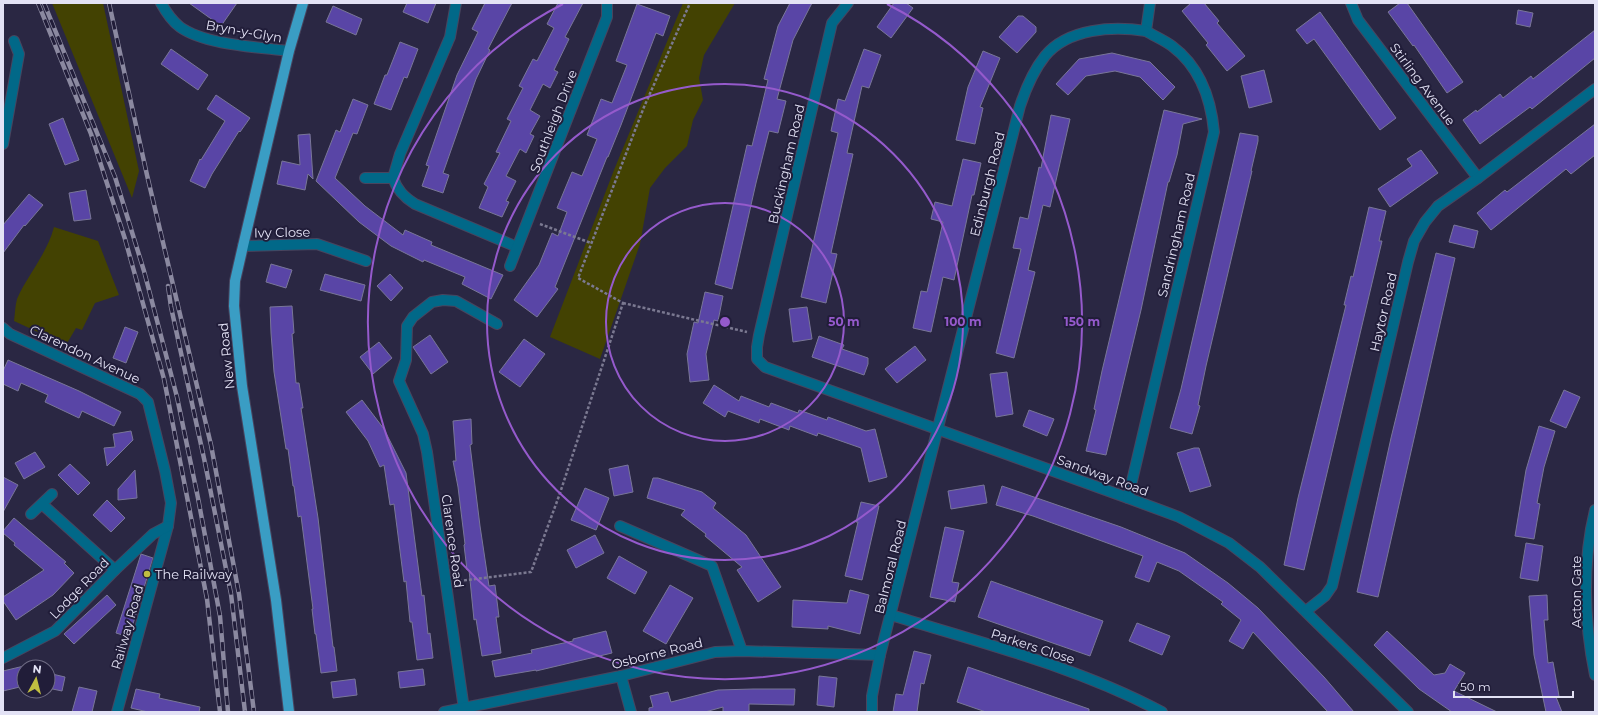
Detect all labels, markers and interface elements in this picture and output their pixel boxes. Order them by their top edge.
street label: Bryn-y-Glyn [205,16,283,46]
street label: Stirling Avenue [1387,40,1459,128]
street label: Southleigh Drive [526,67,580,175]
street label: Buckingham Road [764,103,808,225]
street label: Edinburgh Road [966,130,1008,238]
street label: Sandringham Road [1154,171,1198,299]
street label: Ivy Close [254,224,310,240]
street label: Haytor Road [1366,271,1400,353]
text: 50 m [828,314,860,329]
text: 100 m [945,314,981,329]
text: 150 m [1064,314,1100,329]
centre of rings [718,315,732,329]
street label: Clarendon Avenue [27,321,143,387]
street label: New Road [215,322,237,390]
street label: Sandway Road [1055,451,1151,499]
street label: Clarence Road [438,493,468,589]
street label: Balmoral Road [871,518,909,616]
street label: Lodge Road [46,554,112,622]
street label: Acton Gate [1568,556,1584,628]
place label: The Railway [155,566,233,582]
marker: The Railway [142,569,152,579]
street label: Railway Road [107,583,147,671]
street label: Parkers Close [989,625,1077,667]
street label: Osborne Road [610,634,704,672]
north arrow [16,659,56,699]
text: N [32,662,42,677]
scale bar [1454,673,1573,699]
text: 50 m [1460,679,1491,694]

